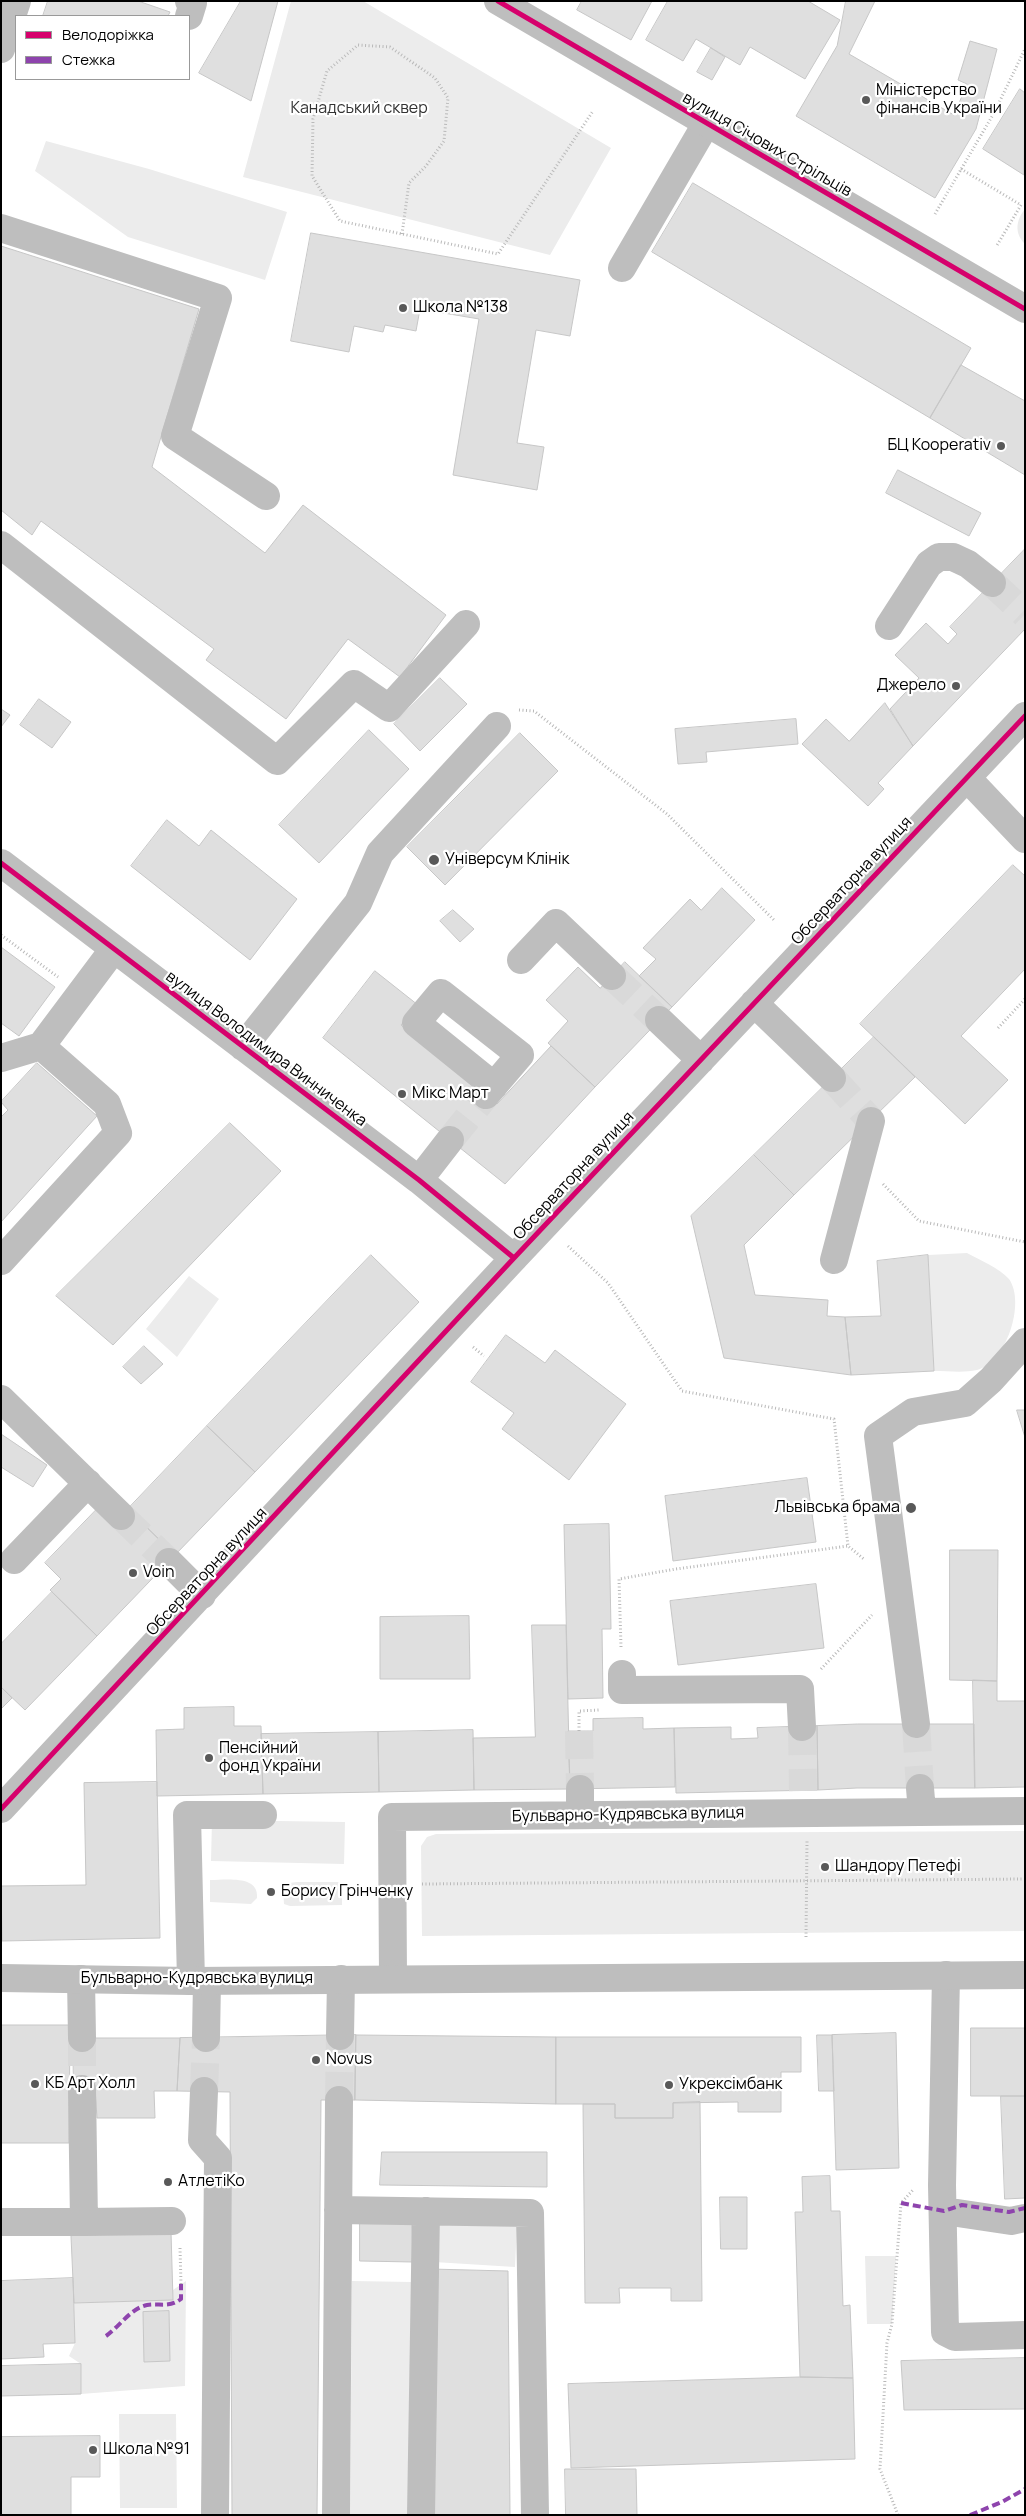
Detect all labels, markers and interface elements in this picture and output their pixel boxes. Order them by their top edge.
legend [15,15,190,80]
text: Велодоріжка [62,24,154,45]
text: Стежка [62,49,115,70]
place label: Міністерство фінансів України [876,81,1002,119]
street label: вулиця Січових Стрільців [679,89,855,201]
marker: Міністерство фінансів України [860,94,872,106]
park label: Канадський сквер [290,99,428,119]
place label: Школа №138 [413,298,508,318]
marker: Школа №138 [397,302,409,314]
place label: БЦ Kooperativ [887,436,991,456]
marker: БЦ Kooperativ [995,440,1007,452]
place label: Джерело [876,676,946,696]
marker: Джерело [950,680,962,692]
street label: Обсерваторна вулиця [788,813,916,949]
place label: Універсум Клінік [445,850,569,870]
marker: Універсум Клінік [427,853,441,867]
street label: вулиця Володимира Винниченка [162,967,370,1131]
place label: Мікс Март [412,1084,489,1104]
marker: Мікс Март [396,1088,408,1100]
street label: Обсерваторна вулиця [510,1108,638,1244]
place label: Львівська брама [775,1498,900,1518]
marker: Львівська брама [904,1501,918,1515]
street label: Обсерваторна вулиця [143,1504,271,1640]
place label: Voin [143,1563,174,1583]
marker: Voin [127,1567,139,1579]
place label: Пенсійний фонд України [219,1739,321,1777]
marker: Пенсійний фонд України [203,1752,215,1764]
street label: Бульварно-Кудрявська вулиця [512,1803,744,1827]
place label: Шандору Петефі [835,1857,961,1877]
marker: Шандору Петефі [819,1861,831,1873]
place label: Борису Грінченку [281,1882,413,1902]
marker: Борису Грінченку [265,1886,277,1898]
street label: Бульварно-Кудрявська вулиця [81,1969,313,1989]
place label: Novus [326,2050,372,2070]
marker: Novus [310,2054,322,2066]
place label: КБ Арт Холл [45,2074,136,2094]
place label: Укрексімбанк [679,2075,783,2095]
marker: КБ Арт Холл [29,2078,41,2090]
marker: Укрексімбанк [663,2079,675,2091]
place label: АтлетіКо [178,2172,245,2192]
marker: АтлетіКо [162,2176,174,2188]
place label: Школа №91 [103,2440,190,2460]
marker: Школа №91 [87,2444,99,2456]

